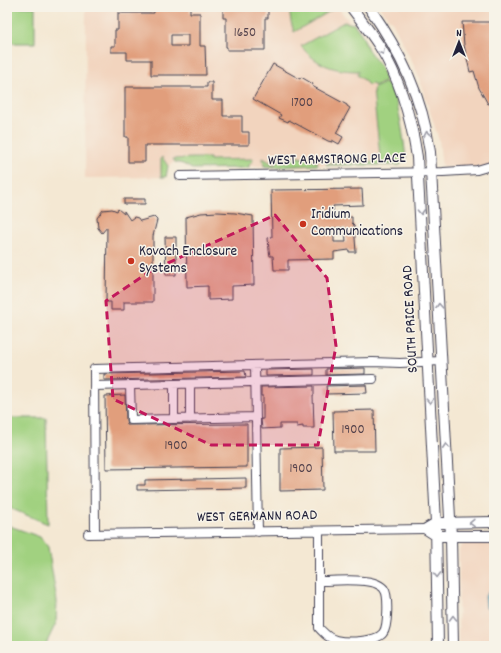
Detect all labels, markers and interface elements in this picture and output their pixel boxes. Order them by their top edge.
north arrow [439,22,479,62]
house number: 1650 [234,24,256,43]
text: N [456,26,462,42]
one-way arrow [378,48,385,55]
house number: 1700 [291,94,313,113]
one-way arrow [424,131,432,137]
street label: WEST ARMSTRONG PLACE [268,148,406,172]
place label: Iridium Communications [311,204,403,243]
one-way arrow [416,209,425,215]
marker: Iridium Communications [298,219,308,229]
place label: Kovach Enclosure Systems [139,241,238,280]
marker: Kovach Enclosure Systems [126,256,136,266]
street label: SOUTH PRICE ROAD [397,264,425,373]
one-way arrow [434,303,443,309]
one-way arrow [426,398,435,404]
house number: 1900 [342,421,364,440]
house number: 1900 [165,437,187,456]
one-way arrow [442,443,451,449]
house number: 1900 [290,460,312,479]
street label: WEST GERMANN ROAD [197,505,318,529]
one-way arrow [469,519,475,527]
one-way arrow [433,572,441,578]
one-way arrow [449,615,457,621]

